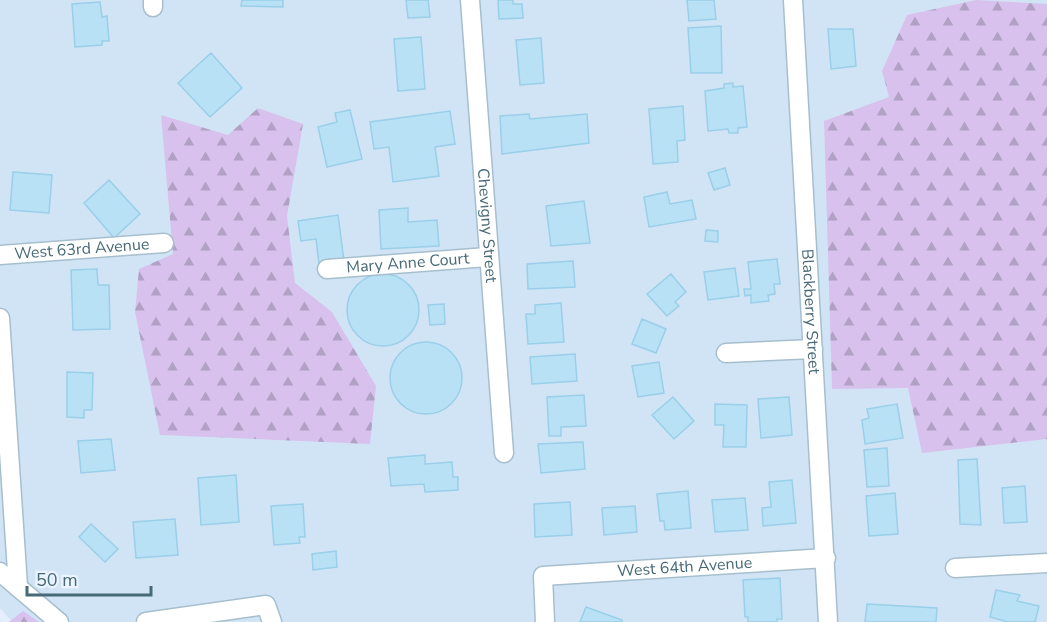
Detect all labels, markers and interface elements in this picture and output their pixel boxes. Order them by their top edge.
street label: Chevigny Street [472,167,502,284]
street label: West 63rd Avenue [13,233,150,265]
street label: Mary Anne Court [346,247,470,279]
street label: Blackberry Street [796,248,825,375]
street label: West 64th Avenue [617,552,753,582]
scale bar [27,559,152,597]
text: 50 m [36,568,78,592]

